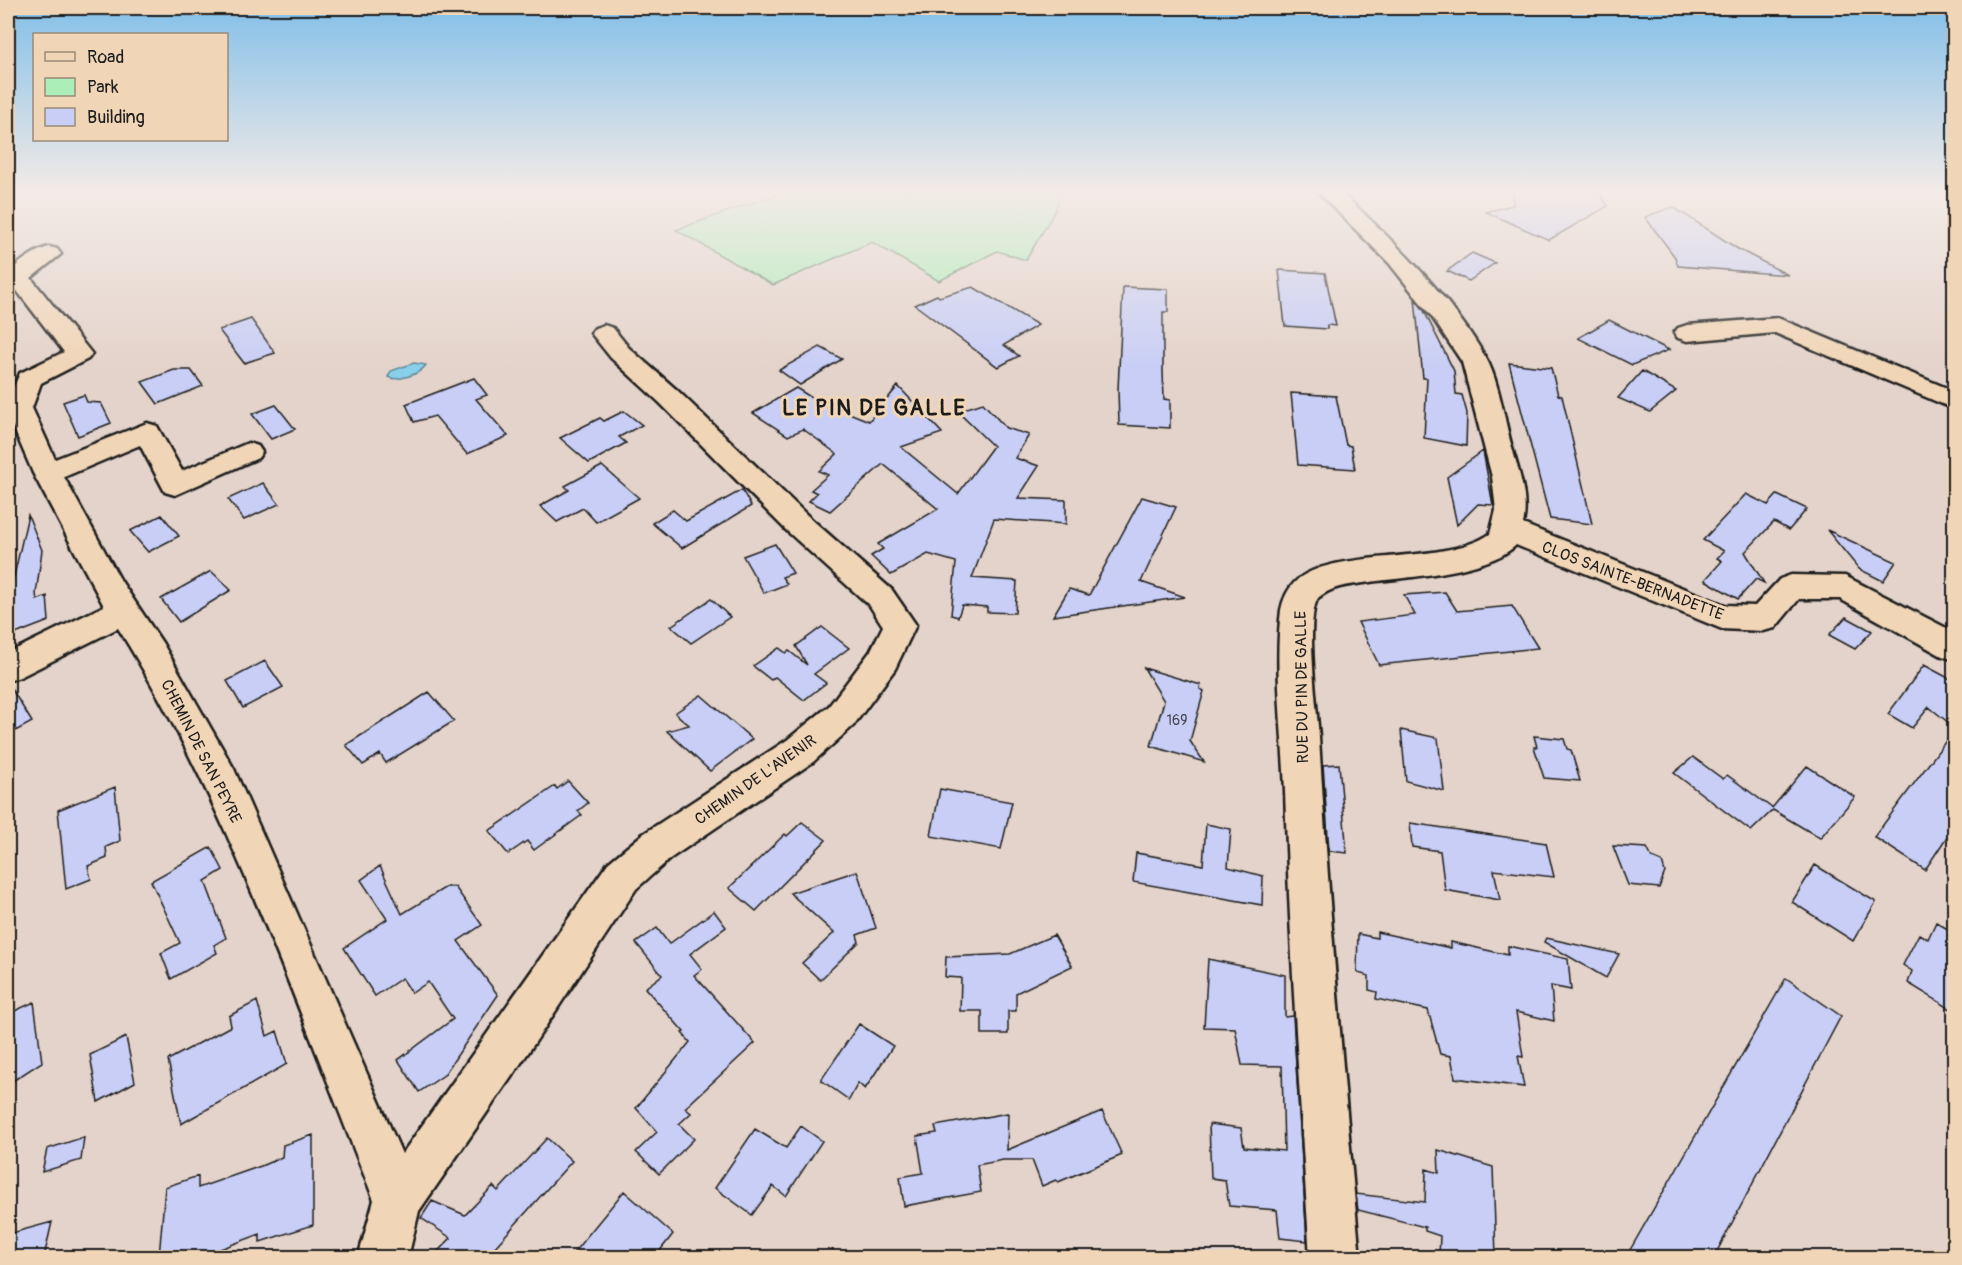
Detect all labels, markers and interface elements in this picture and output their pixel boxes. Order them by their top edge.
legend [33,33,228,141]
text: Road [87,46,124,69]
text: Park [87,76,119,99]
text: Building [87,106,145,129]
district label: LE PIN DE GALLE [782,394,966,422]
street label: CLOS SAINTE-BERNADETTE [1539,537,1726,625]
street label: RUE DU PIN DE GALLE [1291,611,1313,763]
street label: CHEMIN DE SAN PEYRE [156,676,246,827]
house number: 169 [1167,712,1187,729]
street label: CHEMIN DE L'AVENIR [691,730,820,829]

